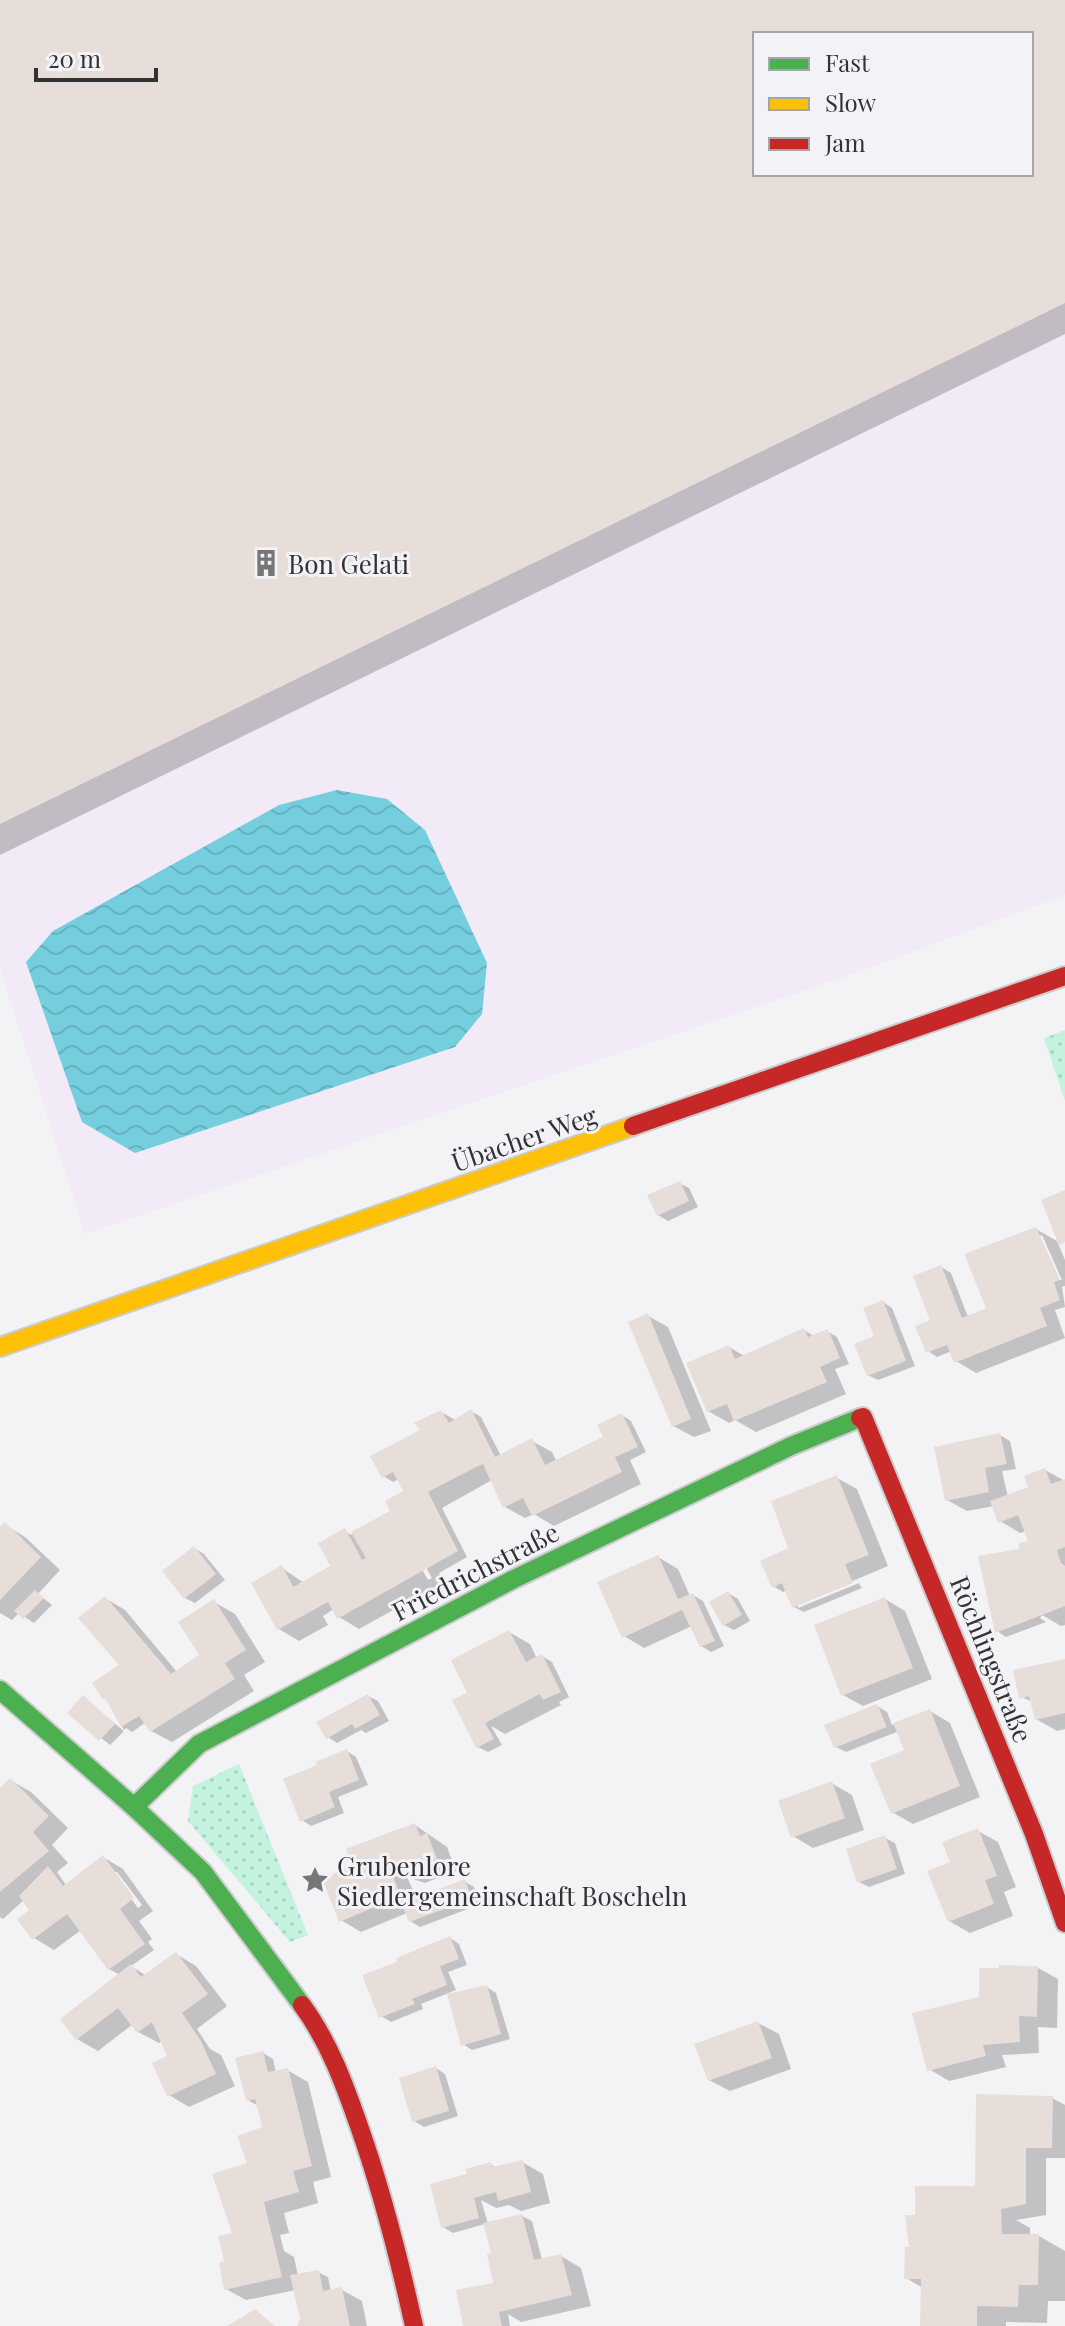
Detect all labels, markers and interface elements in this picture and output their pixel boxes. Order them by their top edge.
scale bar [36,32,156,82]
legend [753,32,1033,176]
text: 20 m [48,42,101,74]
text: Fast [825,46,870,78]
text: Slow [825,86,877,118]
text: Jam [824,126,866,158]
place label: Bon Gelati [288,546,409,581]
building icon: Bon Gelati [251,548,281,578]
street label: Übacher Weg [447,1097,602,1179]
street label: Friedrichstraße [386,1514,564,1628]
street label: Röchlingstraße [943,1571,1041,1747]
place label: Grubenlore Siedlergemeinschaft Boscheln [337,1848,688,1913]
place icon: Grubenlore Siedlergemeinschaft Boscheln [300,1865,330,1895]

